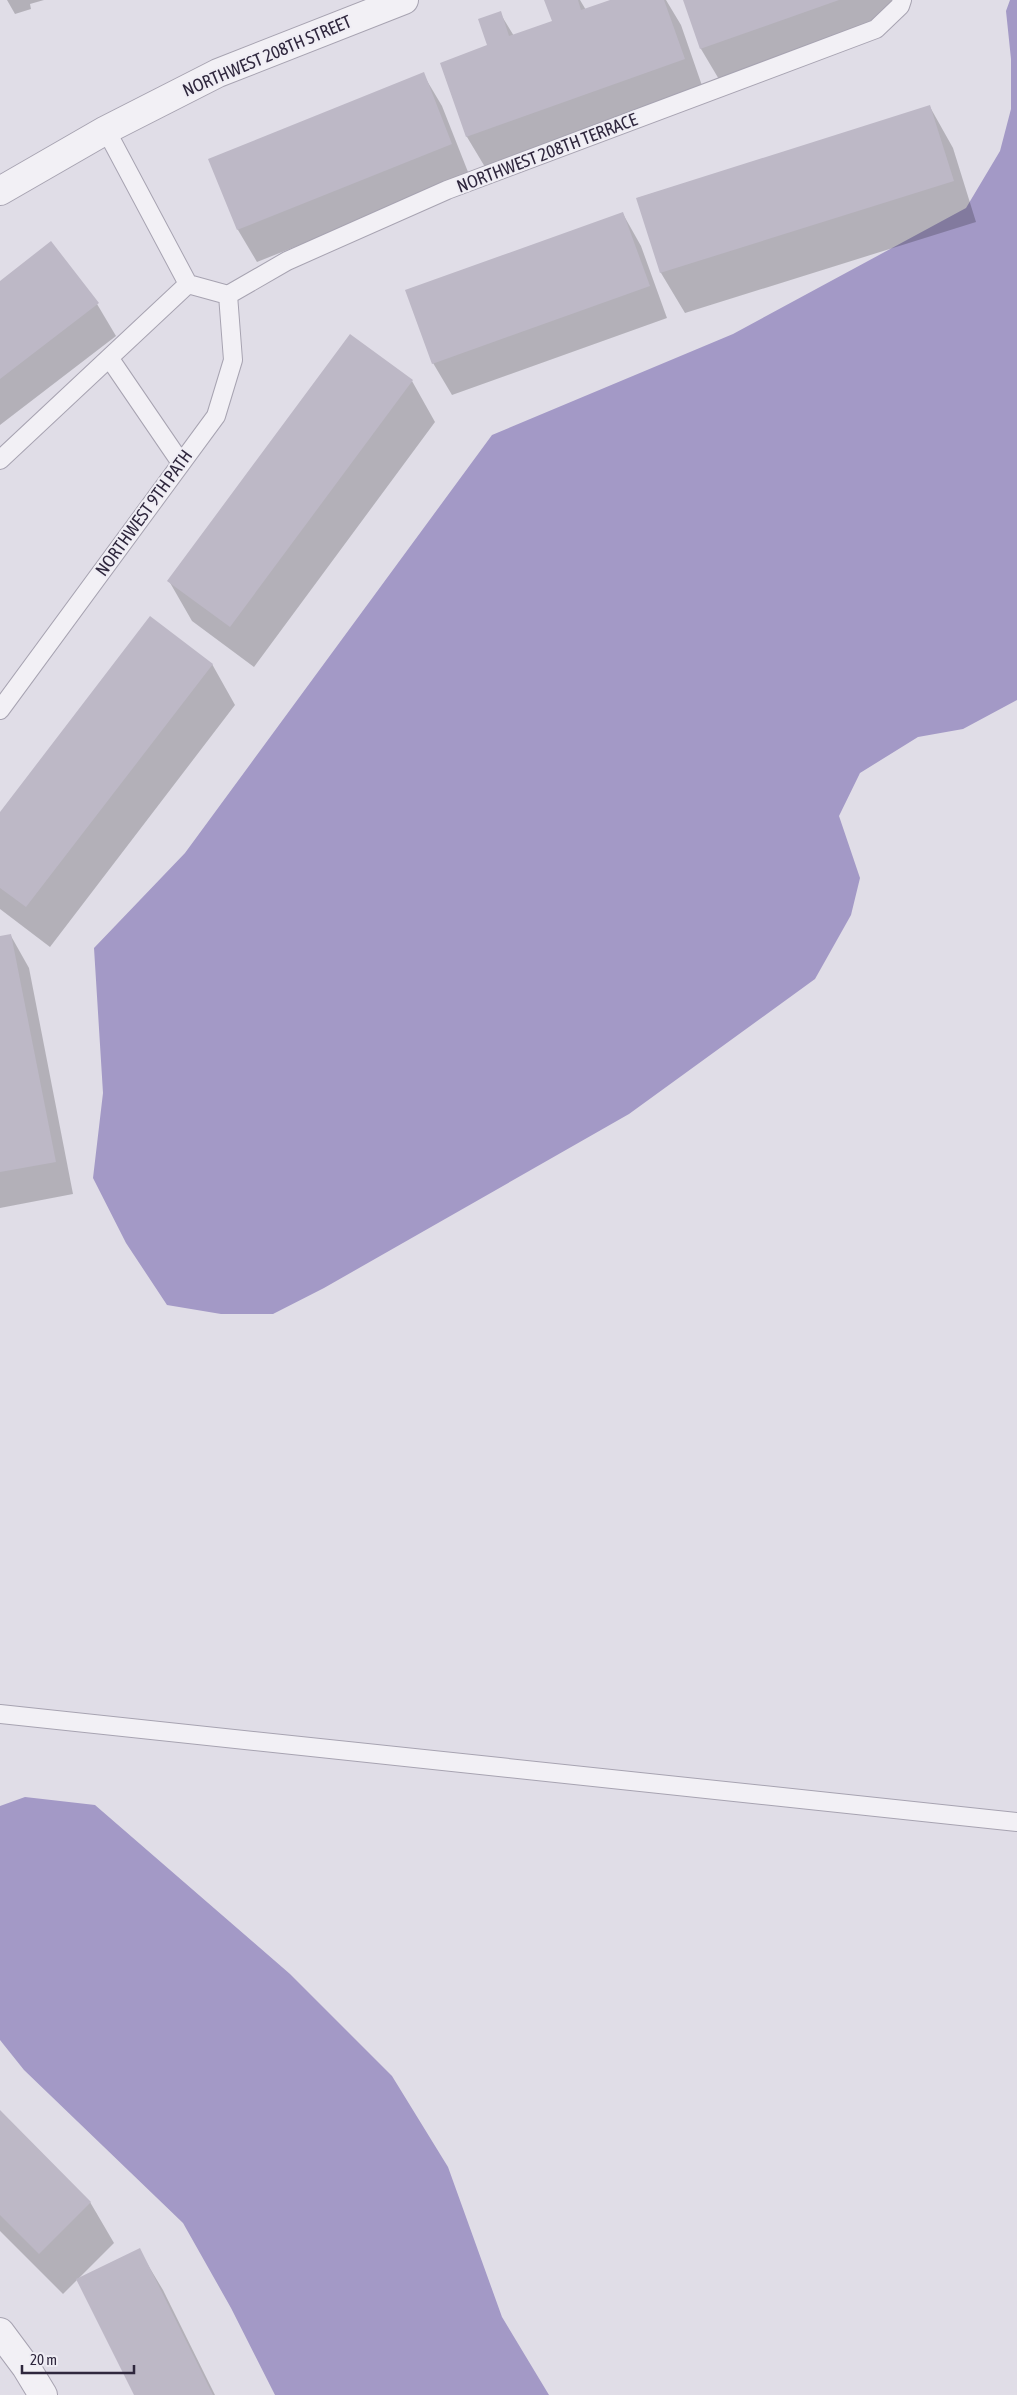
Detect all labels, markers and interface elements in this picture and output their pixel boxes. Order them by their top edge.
street label: NORTHWEST 208TH STREET [179,10,354,101]
street label: NORTHWEST 208TH TERRACE [454,108,640,197]
street label: NORTHWEST 9TH PATH [91,445,196,580]
scale bar [22,2342,135,2374]
text: 20 m [30,2351,57,2368]

